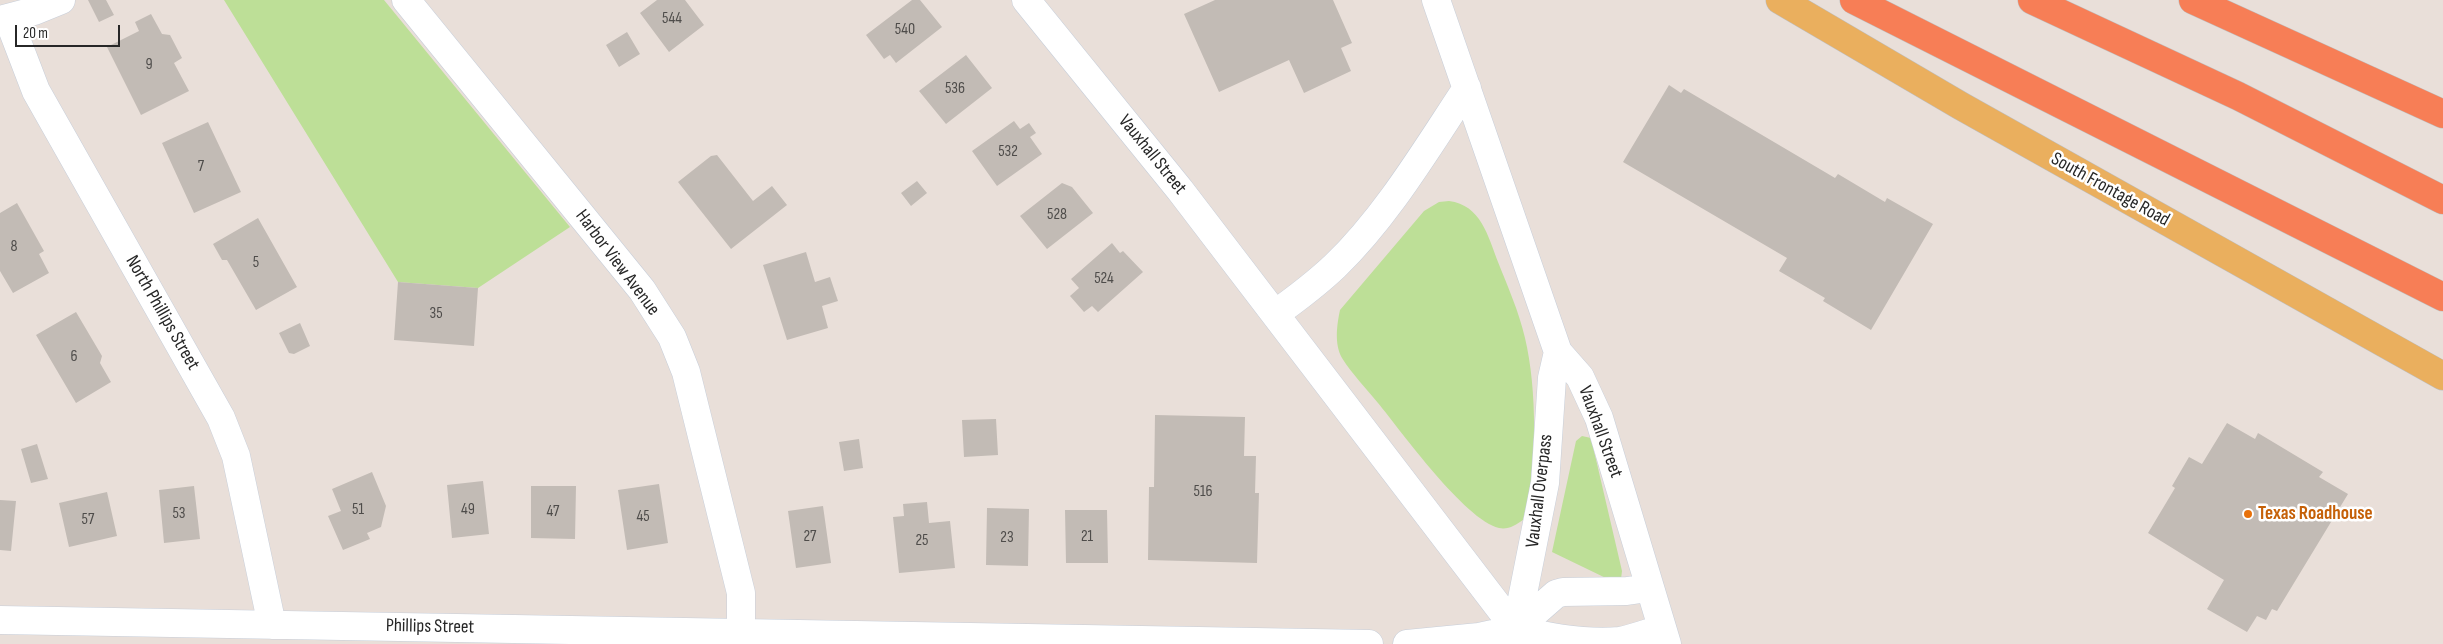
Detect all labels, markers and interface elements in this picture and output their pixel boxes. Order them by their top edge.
house number: 544 [662,9,682,29]
scale bar [18,15,122,47]
house number: 540 [895,20,915,40]
text: 20 m [23,24,48,43]
house number: 9 [145,55,153,75]
house number: 536 [945,79,965,99]
street label: Vauxhall Street [1113,111,1191,199]
house number: 532 [998,142,1018,162]
street label: South Frontage Road [2047,148,2173,232]
house number: 7 [198,157,204,177]
house number: 528 [1047,205,1067,225]
street label: Harbor View Avenue [570,206,664,320]
house number: 8 [10,237,18,257]
street label: North Phillips Street [120,252,204,374]
house number: 5 [253,253,259,273]
house number: 524 [1094,269,1114,289]
house number: 35 [429,304,443,324]
house number: 6 [70,347,78,367]
street label: Vauxhall Street [1573,383,1627,481]
street label: Vauxhall Overpass [1522,433,1558,549]
house number: 516 [1193,482,1213,502]
house number: 51 [352,500,364,520]
house number: 49 [461,500,475,520]
house number: 47 [547,502,559,522]
place label: Texas Roadhouse [2258,503,2373,525]
house number: 53 [172,504,186,524]
house number: 45 [636,507,650,527]
marker: Texas Roadhouse [2242,508,2254,520]
house number: 57 [82,510,94,530]
house number: 27 [803,527,817,547]
house number: 21 [1081,527,1093,547]
house number: 23 [1000,528,1014,548]
house number: 25 [915,531,929,551]
street label: Phillips Street [386,615,474,639]

